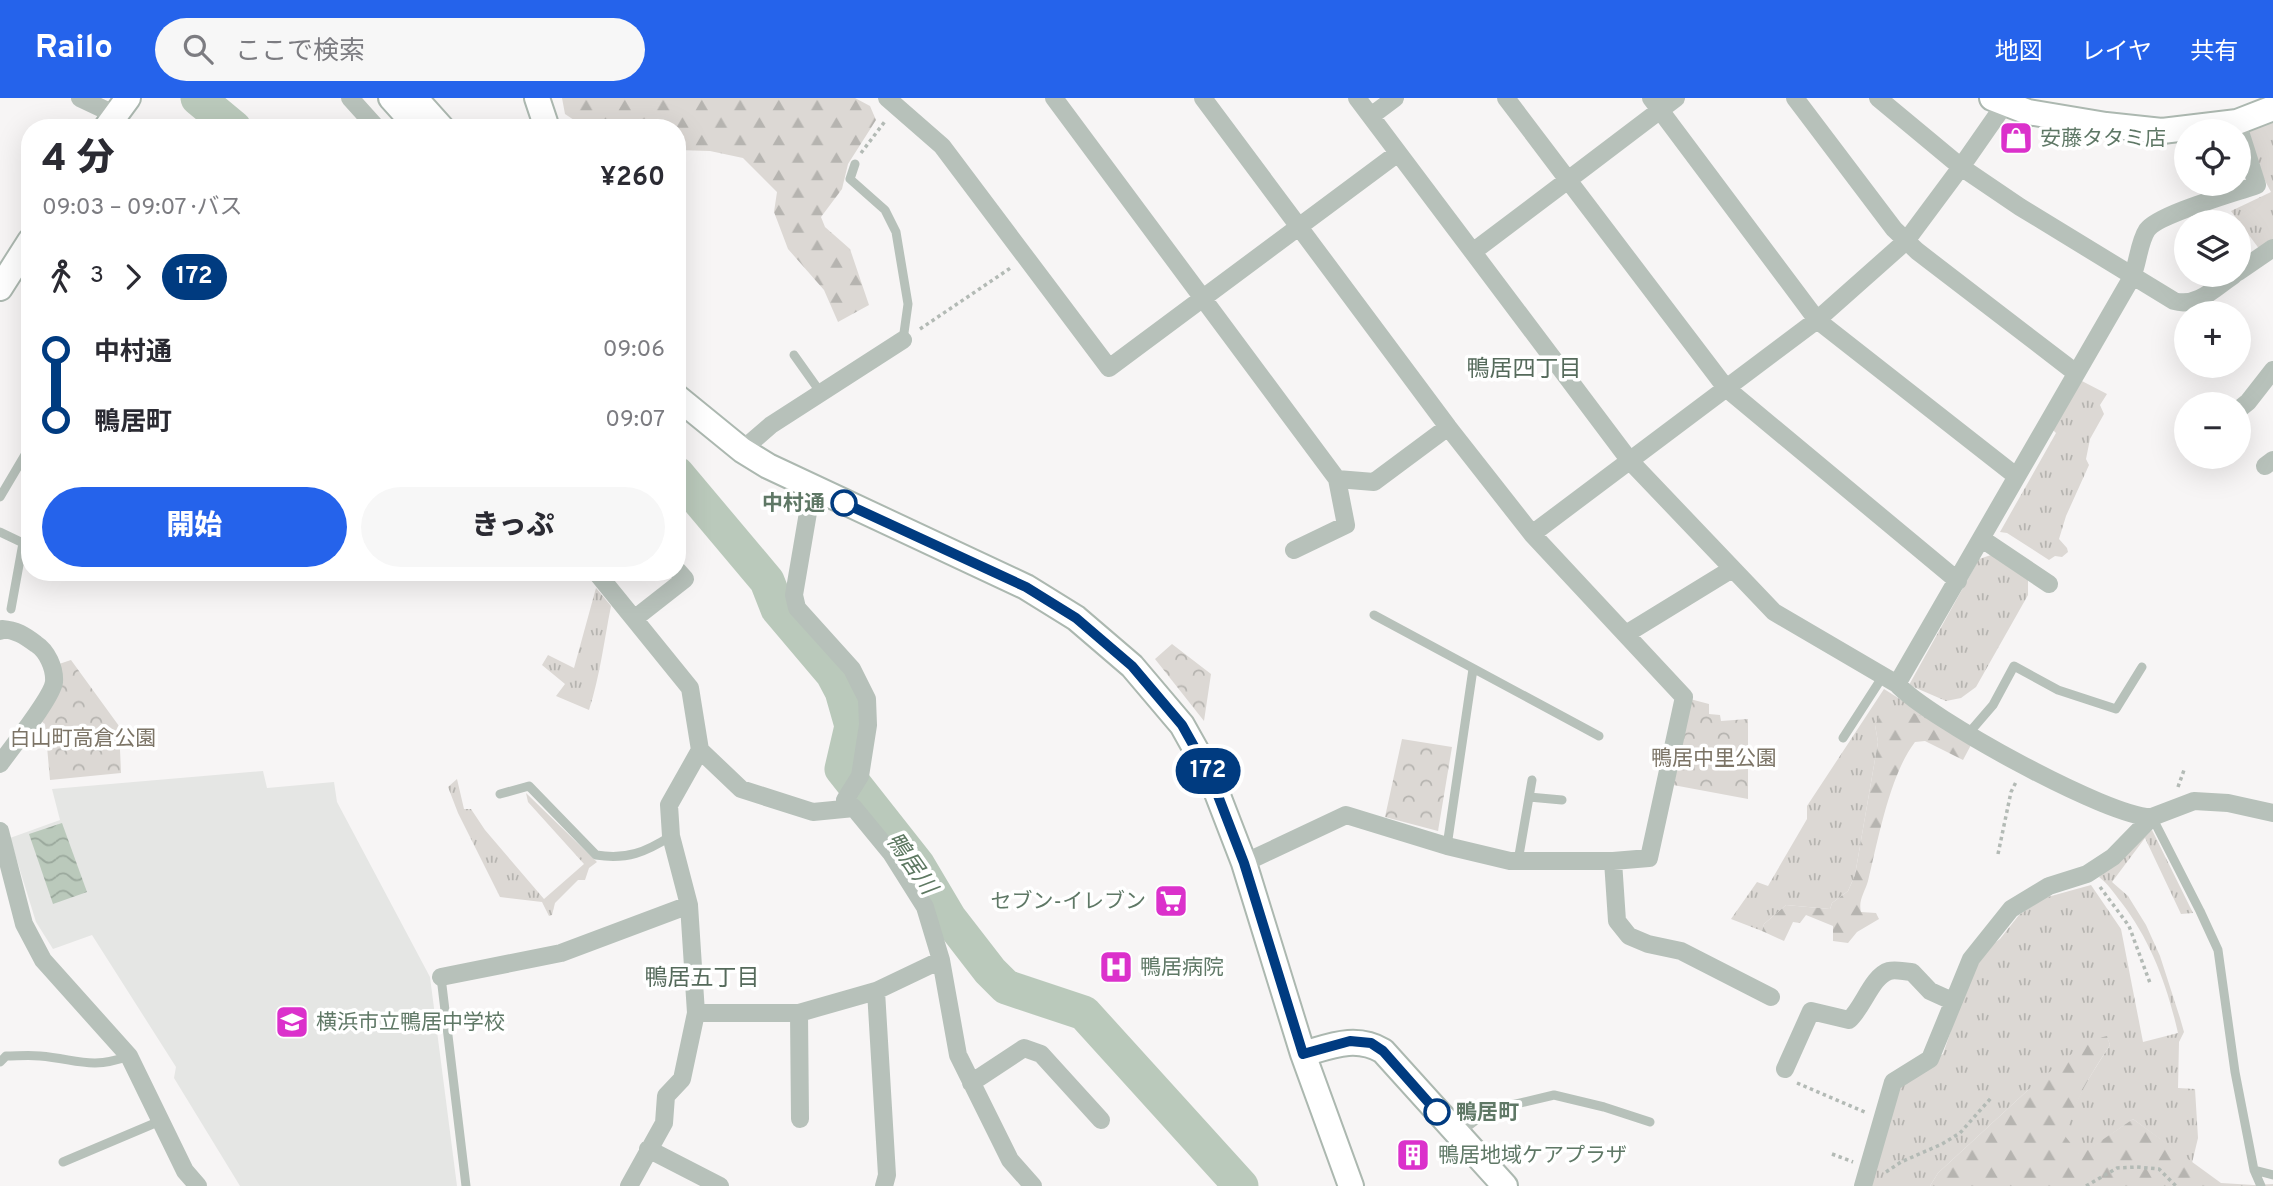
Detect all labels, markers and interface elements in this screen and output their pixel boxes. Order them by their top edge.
search box [155,18,645,81]
text: Railo [35,28,113,70]
icon: search [179,30,217,68]
text: ここで検索 [235,36,365,69]
text: 地図 [1995,38,2043,68]
text: レイヤ [2081,38,2152,68]
text: 共有 [2190,38,2238,68]
shop icon: 安藤タタミ店 [1997,119,2035,157]
map controls [2174,119,2251,469]
button: locate [2174,119,2251,196]
place label: 安藤タタミ店 [2040,126,2166,153]
text: 4 分 [42,136,114,185]
text: ¥260 [600,162,665,195]
text: 09:03 – 09:07 · バス [42,194,242,223]
button: layers [2174,210,2251,287]
icon: walk [42,258,80,296]
icon: forward [114,258,152,296]
text: 3 [90,262,104,291]
text: 172 [176,262,213,292]
button: + [2174,301,2251,378]
text: 09:06 [603,336,665,365]
text: 中村通 [94,337,172,370]
district label: 鴨居四丁目 [1467,356,1582,385]
button: − [2174,392,2251,469]
text: 09:07 [605,406,665,435]
text: 鴨居町 [94,407,172,440]
button: 開始 [42,487,347,567]
button: きっぷ [361,487,665,567]
marker: 中村通 [831,490,857,516]
place label: 中村通 [762,491,825,518]
park label: 白山町高倉公園 [10,726,157,753]
park label: 鴨居中里公園 [1651,746,1777,773]
line badge: 172 [1168,748,1248,794]
text: 172 [1190,756,1226,786]
water label: 鴨居川 [878,828,943,903]
supermarket icon: セブン-イレブン [1152,882,1190,920]
place label: セブン-イレブン [991,889,1146,916]
hospital icon: 鴨居病院 [1097,948,1135,986]
place label: 鴨居病院 [1140,955,1224,982]
district label: 鴨居五丁目 [645,965,760,994]
school or university icon: 横浜市立鴨居中学校 [273,1003,311,1041]
place label: 横浜市立鴨居中学校 [316,1010,505,1037]
marker: 鴨居町 [1424,1099,1450,1125]
place label: 鴨居町 [1456,1100,1519,1127]
building icon: 鴨居地域ケアプラザ [1394,1136,1432,1174]
place label: 鴨居地域ケアプラザ [1438,1143,1627,1170]

